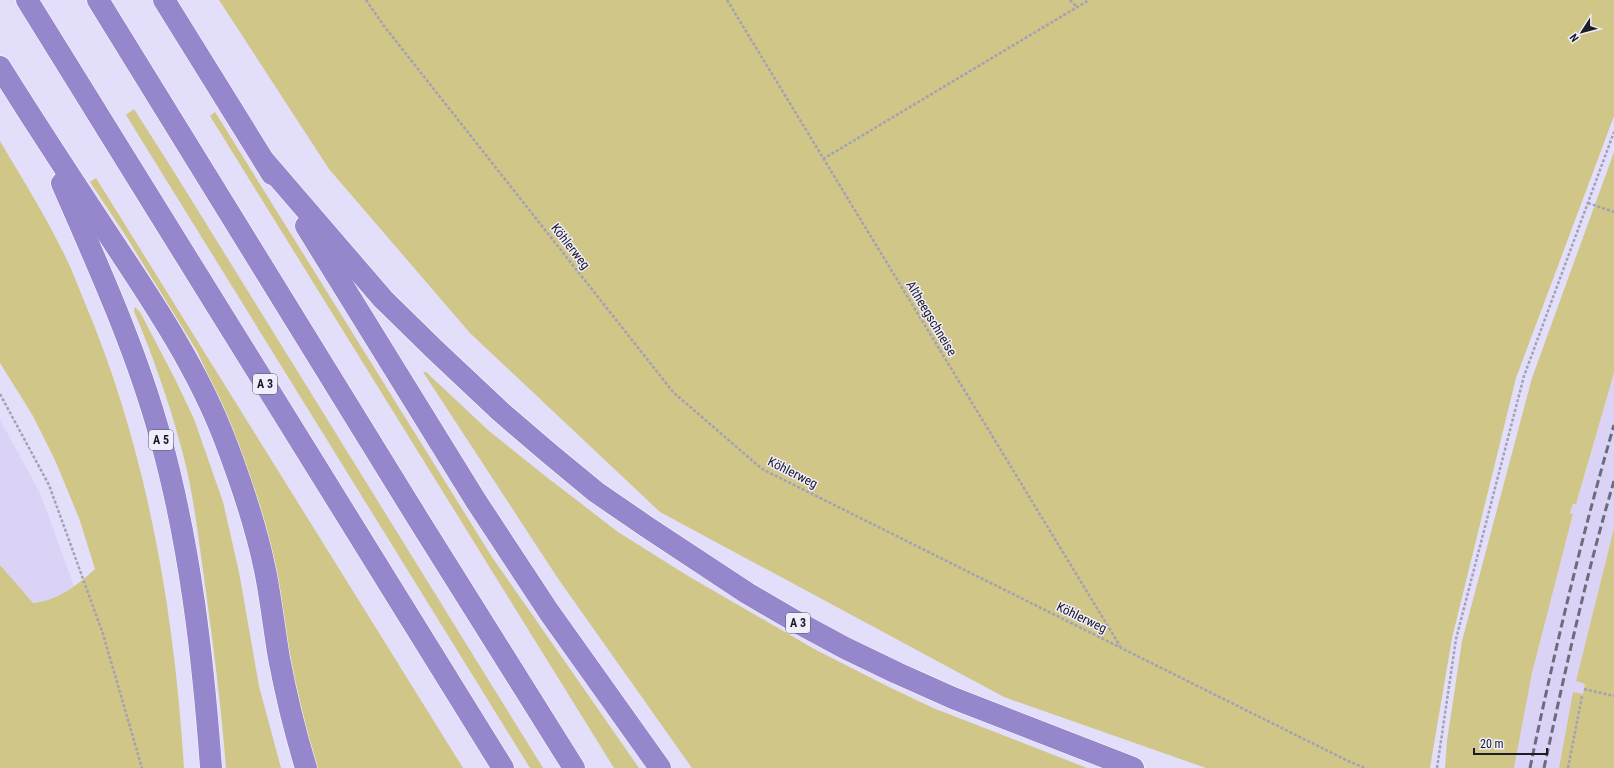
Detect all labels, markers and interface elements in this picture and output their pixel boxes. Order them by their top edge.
north arrow [1562,12,1602,52]
text: N [1567,31,1582,44]
street label: Köhlerweg [548,220,593,272]
street label: Altheegschneise [903,278,960,358]
road number: A 3 [253,374,277,394]
road number: A 5 [149,430,173,450]
street label: Köhlerweg [765,454,820,491]
street label: Köhlerweg [1054,599,1109,636]
road number: A 3 [786,613,810,633]
scale bar [1474,730,1547,756]
text: 20 m [1480,737,1504,751]

